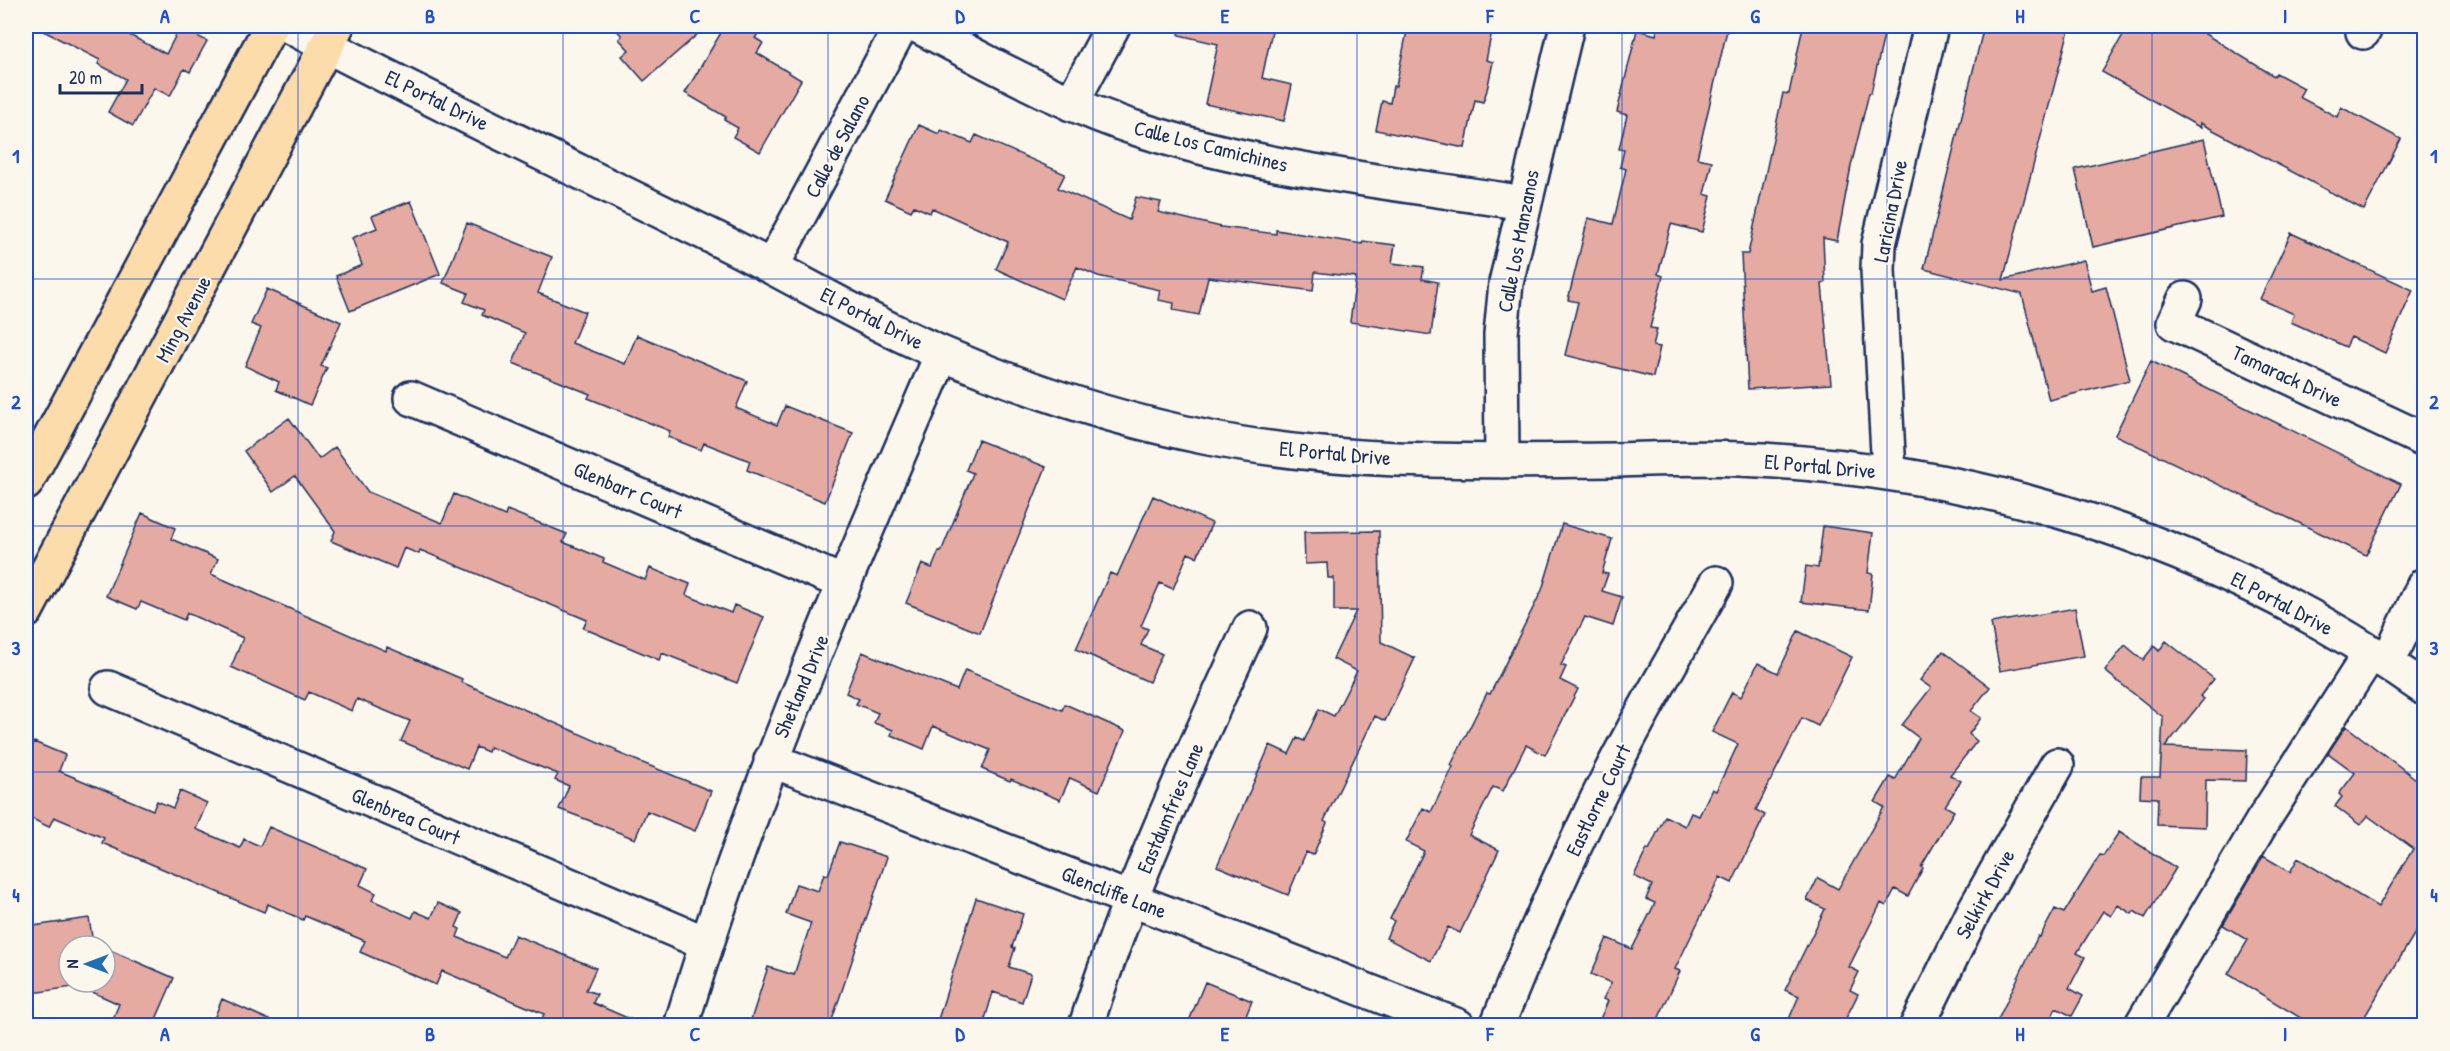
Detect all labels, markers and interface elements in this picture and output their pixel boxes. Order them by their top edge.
text: A [160,2,170,29]
text: B [425,2,435,29]
text: C [690,2,701,29]
text: D [955,2,965,29]
text: E [1221,2,1230,29]
text: F [1485,2,1495,29]
text: G [1750,2,1760,29]
text: H [2015,2,2025,29]
text: I [2283,2,2287,29]
scale bar [60,57,142,95]
street label: El Portal Drive [380,62,494,138]
text: 20 m [69,65,102,90]
street label: Calle de Salano [798,89,876,203]
street label: Calle Los Camichines [1131,113,1291,179]
text: 1 [12,142,20,169]
text: 1 [2430,142,2438,169]
street label: Laricina Drive [1866,157,1914,265]
street label: Calle Los Manzanos [1490,167,1546,315]
street label: Ming Avenue [148,271,218,367]
street label: El Portal Drive [816,280,928,356]
street label: Tamarack Drive [2227,338,2347,414]
text: 2 [11,388,21,415]
text: 2 [2429,388,2439,415]
street label: El Portal Drive [1278,434,1392,472]
street label: El Portal Drive [1763,447,1877,485]
street label: Glenbarr Court [569,454,687,526]
street label: El Portal Drive [2226,564,2338,642]
street label: Shetland Drive [766,630,836,742]
text: 3 [12,634,21,661]
text: 3 [2430,634,2439,661]
street label: Eastdumfries Lane [1129,738,1211,878]
street label: Eastlorne Court [1558,738,1638,861]
street label: Glenbrea Court [347,780,465,852]
street label: Selkirk Drive [1949,844,2021,944]
street label: Glencliffe Lane [1057,859,1171,925]
text: 4 [12,881,20,908]
text: 4 [2430,881,2438,908]
north arrow [57,934,117,994]
text: N [61,959,83,968]
text: A [160,1020,170,1047]
text: B [425,1020,435,1047]
text: C [690,1020,701,1047]
text: D [955,1020,965,1047]
text: E [1221,1020,1230,1047]
text: F [1485,1020,1495,1047]
text: G [1750,1020,1760,1047]
text: H [2015,1020,2025,1047]
text: I [2283,1020,2287,1047]

